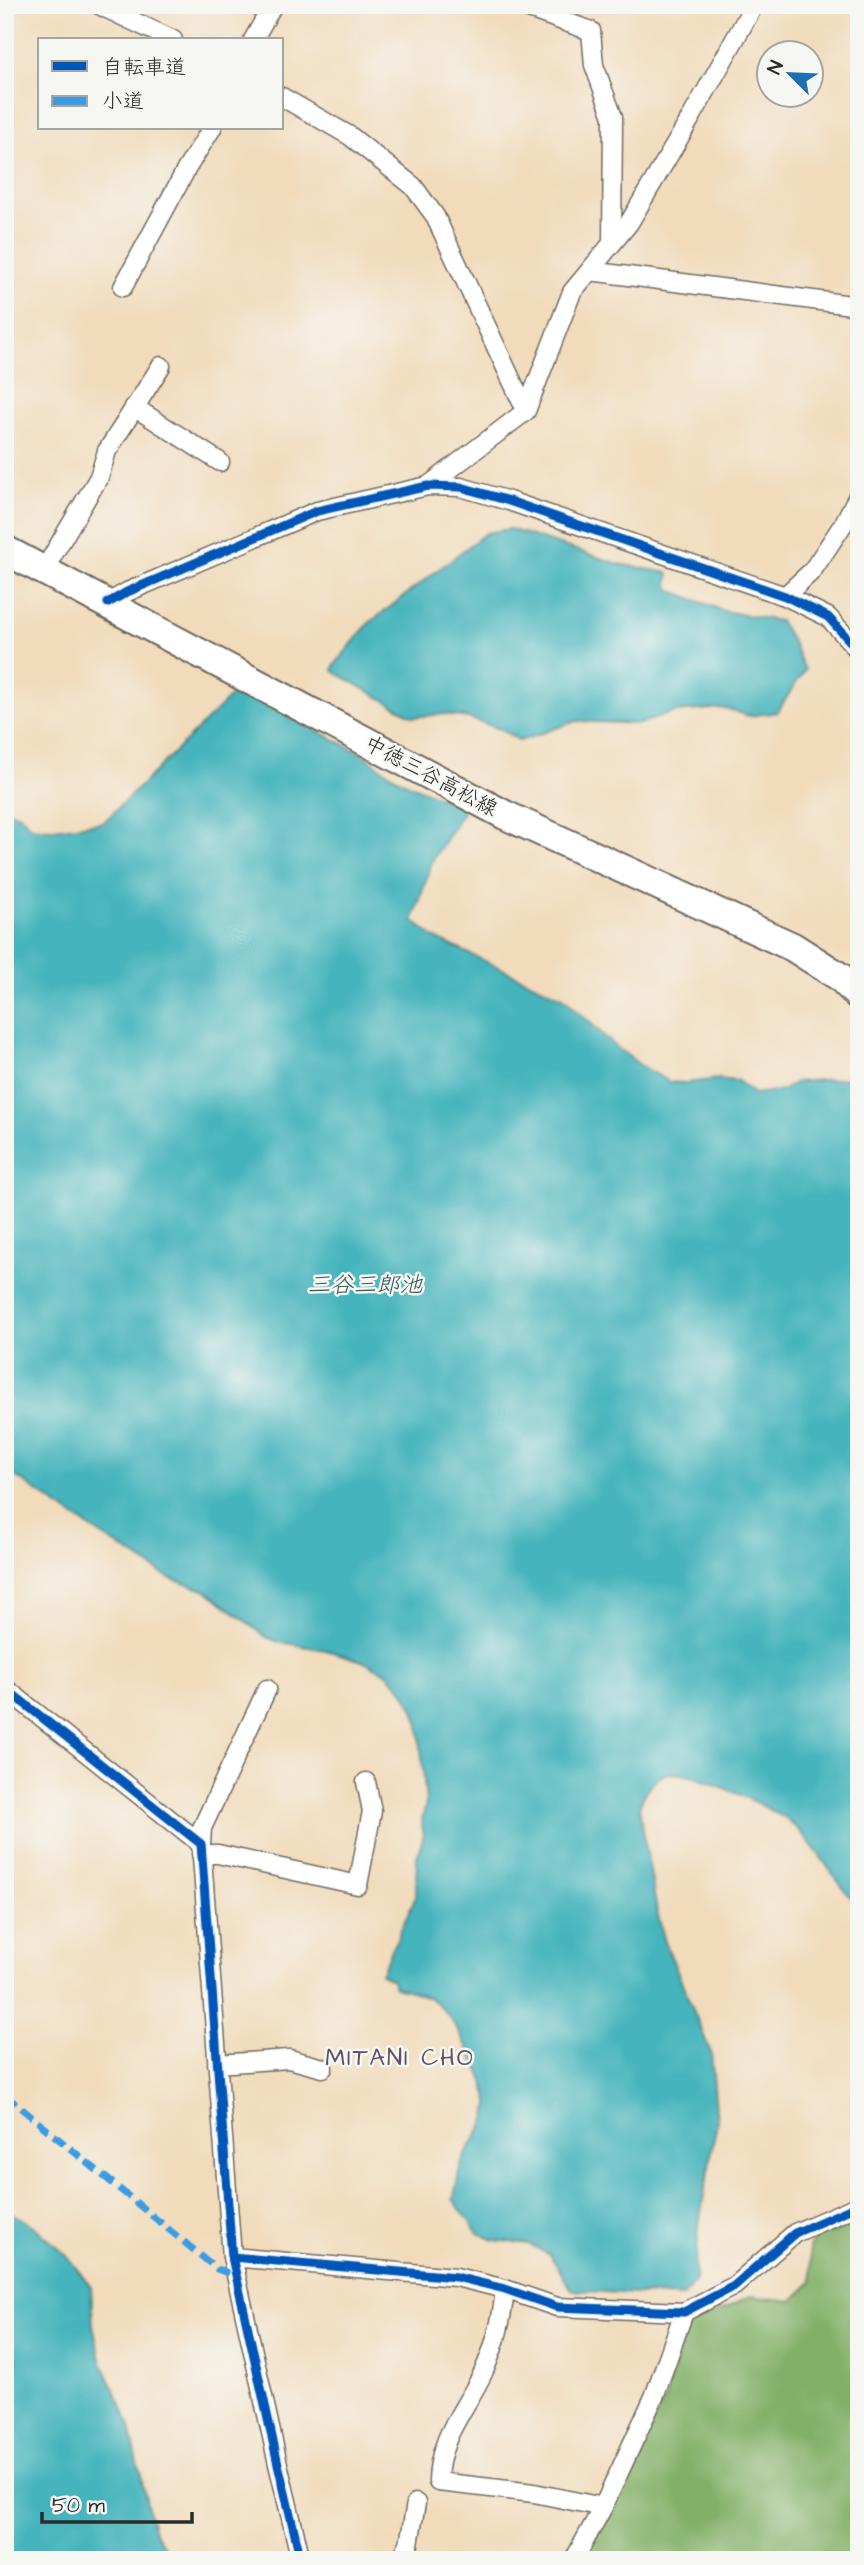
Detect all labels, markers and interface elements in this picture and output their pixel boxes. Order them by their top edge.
legend [38,38,284,130]
north arrow [756,38,826,108]
text: 自転車道 [102,53,186,82]
text: N [761,57,791,79]
text: 小道 [102,87,144,116]
street label: 中徳三谷高松線 [359,729,503,823]
water label: 三谷三郎池 [308,1269,424,1301]
district label: MITANI CHO [325,2041,475,2075]
scale bar [42,2481,192,2525]
text: 50 m [52,2491,106,2520]

